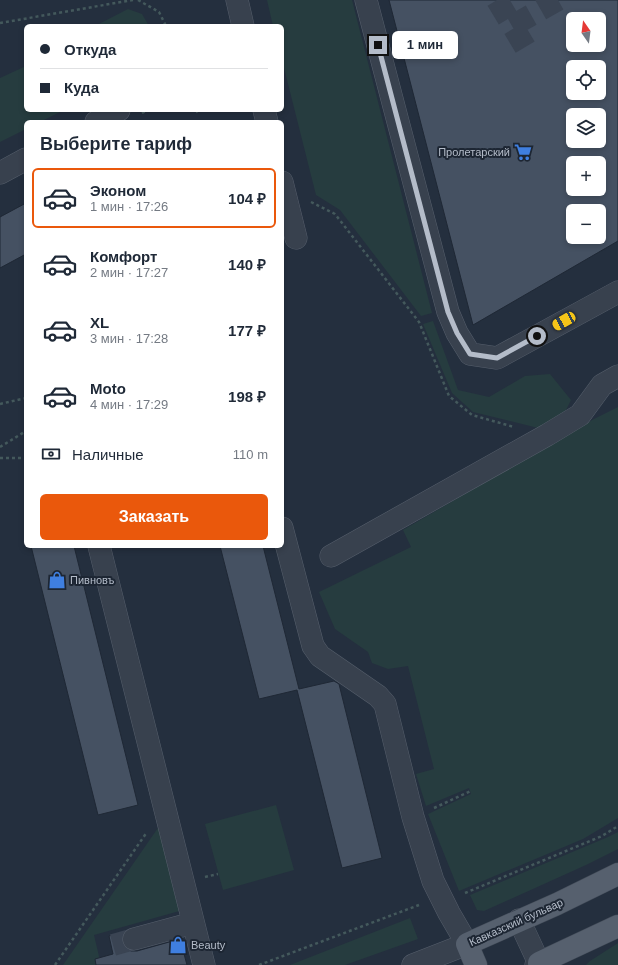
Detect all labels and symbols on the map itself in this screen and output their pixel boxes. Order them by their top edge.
north arrow [566,12,606,52]
callout: 1 мин [392,31,458,59]
route end [369,36,387,54]
supermarket icon: Пролетарский [513,142,533,162]
place label: Пролетарский [438,146,510,158]
car [551,310,577,332]
route start [528,327,546,345]
shop icon: Пивновъ [47,570,67,590]
place label: Пивновъ [70,574,115,586]
street label: Кавказский бульвар [467,896,565,948]
shop icon: Beauty [168,935,188,955]
place label: Beauty [191,939,226,951]

